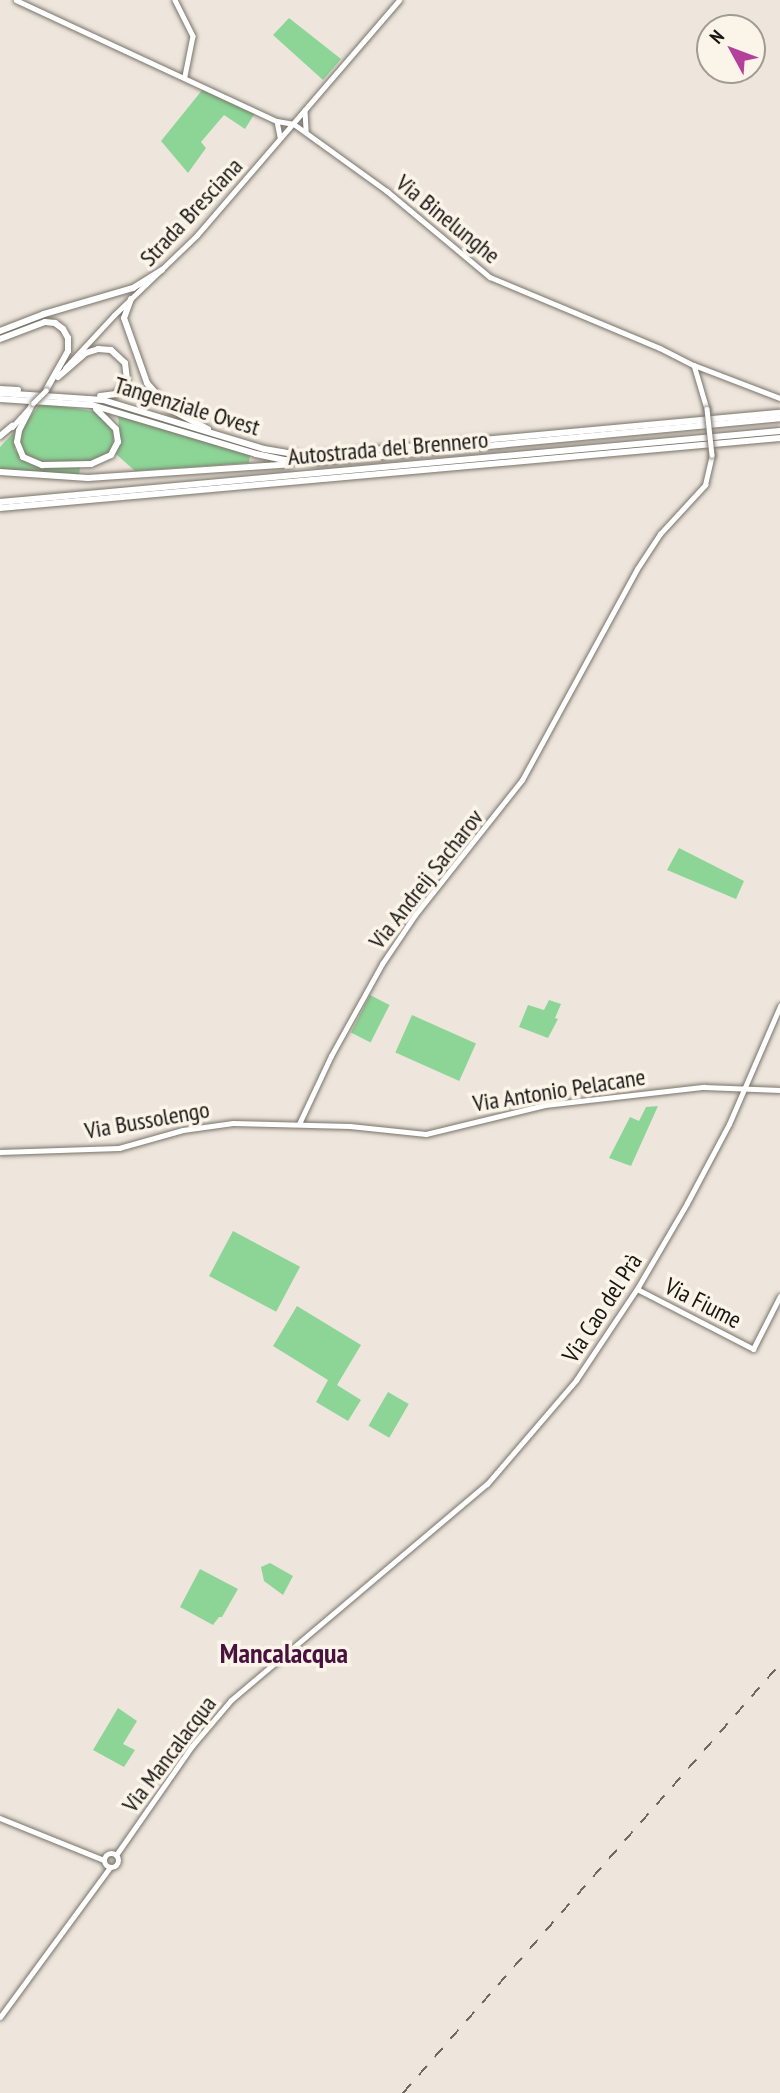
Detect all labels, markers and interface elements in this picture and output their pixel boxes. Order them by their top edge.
north arrow [696,14,766,84]
text: N [704,25,729,48]
street label: Strada Bresciana [134,152,248,272]
street label: Via Binelunghe [390,168,506,270]
street label: Tangenziale Ovest [111,370,263,442]
street label: Autostrada del Brennero [287,425,489,471]
street label: Via Andreij Sacharov [362,803,490,955]
street label: Via Antonio Pelacane [470,1062,648,1118]
street label: Via Bussolengo [82,1095,212,1145]
street label: Via Cao del Prà [556,1248,648,1368]
street label: Via Fiume [660,1272,746,1334]
district label: Mancalacqua [220,1636,348,1670]
street label: Via Mancalacqua [116,1690,222,1818]

